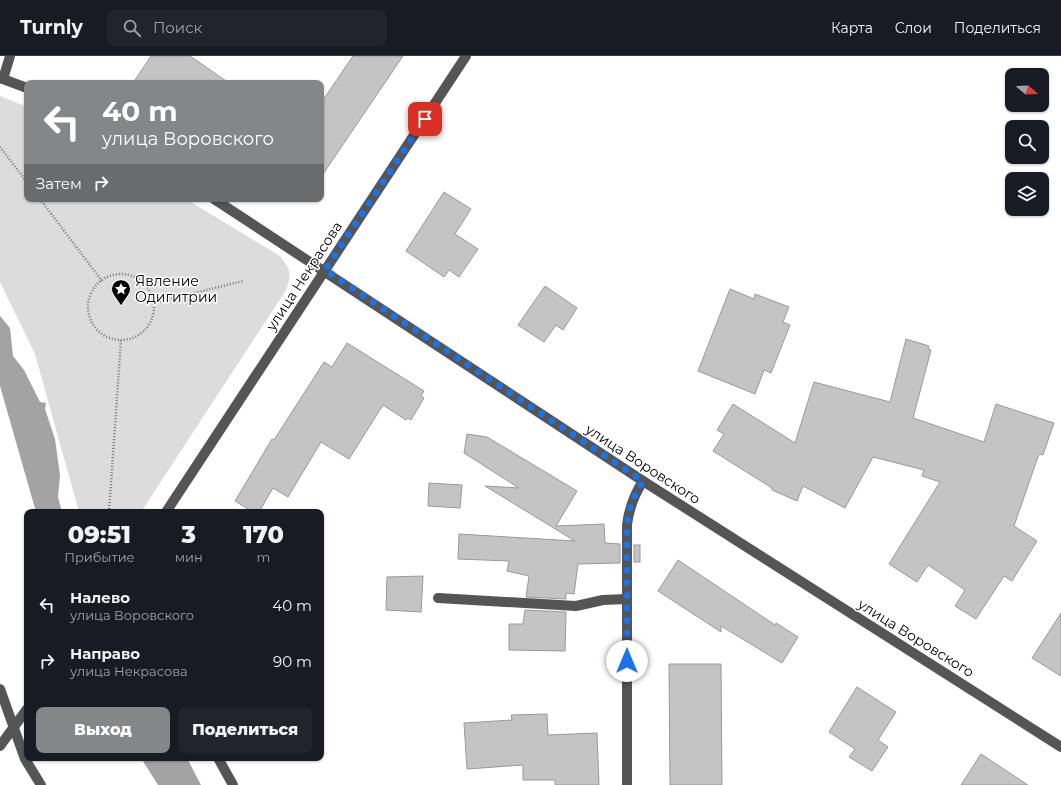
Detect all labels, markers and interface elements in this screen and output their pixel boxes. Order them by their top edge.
search box [107,10,387,46]
text: Turnly [20,16,83,39]
icon: search [121,17,143,39]
text: Поиск [153,18,202,37]
text: Карта [831,19,873,37]
text: Слои [895,19,932,37]
text: Поделиться [954,19,1041,37]
north arrow [1005,68,1049,112]
map controls [1005,68,1049,216]
text: 40 m [102,94,178,128]
icon: left [36,96,88,148]
pin [408,102,442,136]
icon: arrive [414,108,436,130]
button: search [1005,120,1049,164]
text: улица Воровского [102,128,274,150]
icon: right [90,172,112,194]
button: layers [1005,172,1049,216]
text: Затем [36,174,82,193]
street label: улица Некрасова [261,218,346,335]
place label: Явление Одигитрии [135,272,217,306]
place icon: Явление Одигитрии [110,278,132,306]
street label: улица Воровского [581,420,704,508]
text: 09:51 [68,520,131,549]
text: 3 [182,520,196,549]
text: 170 [243,520,284,549]
text: Прибытие [64,549,135,565]
text: мин [175,549,203,565]
text: m [257,549,270,565]
text: Налево [70,588,130,607]
icon: left [36,594,58,616]
street label: улица Воровского [854,594,978,681]
text: 40 m [272,596,312,615]
text: улица Воровского [70,607,194,623]
position arrow [606,640,648,682]
text: Направо [70,644,140,663]
icon: right [36,650,58,672]
text: 90 m [273,652,312,671]
text: улица Некрасова [70,663,188,679]
button: Выход [36,707,170,753]
button: Поделиться [178,707,312,753]

